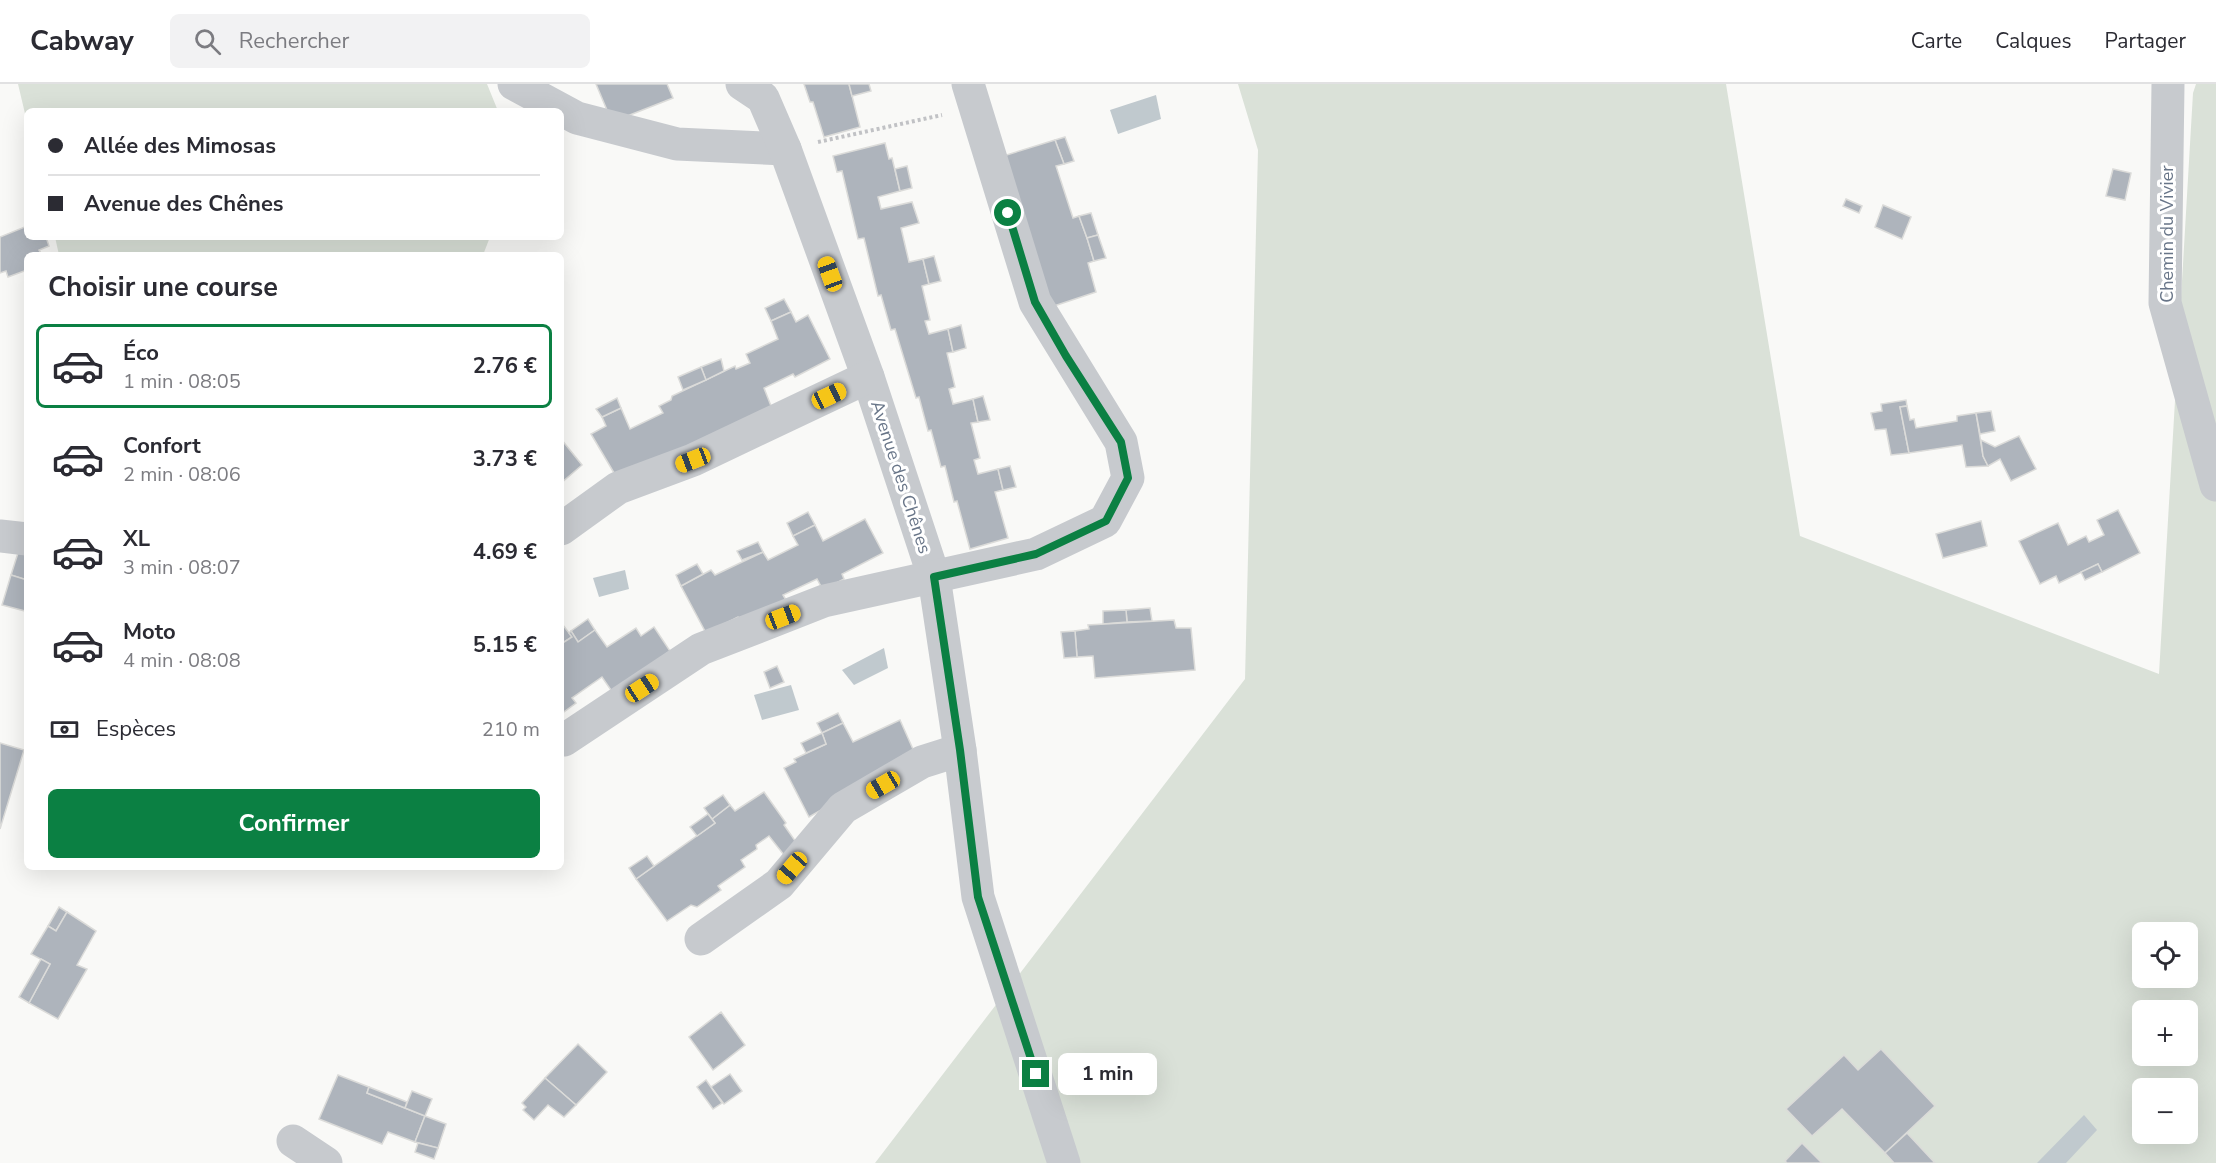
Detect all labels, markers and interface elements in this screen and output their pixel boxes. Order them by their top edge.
search box [170,14,590,68]
text: Cabway [30,22,134,60]
icon: search [191,25,224,58]
text: Rechercher [239,26,349,56]
text: Carte [1911,27,1962,55]
text: Calques [1995,27,2072,55]
text: Partager [2105,27,2186,55]
text: Allée des Mimosas [84,131,276,161]
street label: Chemin du Vivier [2155,165,2179,303]
text: Avenue des Chênes [84,189,284,219]
route start [994,199,1021,226]
car [815,254,845,294]
text: Choisir une course [48,269,278,306]
text: Éco [123,338,159,368]
icon: car [51,339,105,393]
text: 2.76 € [473,351,537,381]
text: 1 min · 08:05 [123,368,241,395]
car [809,380,849,412]
street label: Avenue des Chênes [865,397,937,557]
text: Confort [123,431,201,461]
icon: car [51,432,105,486]
text: 3.73 € [473,444,537,474]
car [673,445,713,475]
text: 2 min · 08:06 [123,461,241,488]
text: XL [123,524,150,554]
icon: car [51,525,105,579]
text: 4.69 € [473,537,537,567]
text: 3 min · 08:07 [123,554,241,581]
car [763,602,803,632]
text: Moto [123,617,176,647]
icon: car [51,618,105,672]
text: 5.15 € [473,630,537,660]
text: 4 min · 08:08 [123,647,241,674]
car [622,671,662,705]
icon: cash [48,713,81,746]
text: Espèces [96,714,176,744]
text: 210 m [482,716,540,743]
car [863,768,903,802]
button: Confirmer [48,789,540,858]
car [773,849,811,887]
map controls [2132,922,2198,1144]
button: locate [2132,922,2198,988]
button: + [2132,1000,2198,1066]
callout: 1 min [1057,1053,1156,1095]
route end [1022,1060,1049,1087]
text: 1 min [1082,1060,1133,1087]
button: − [2132,1078,2198,1144]

